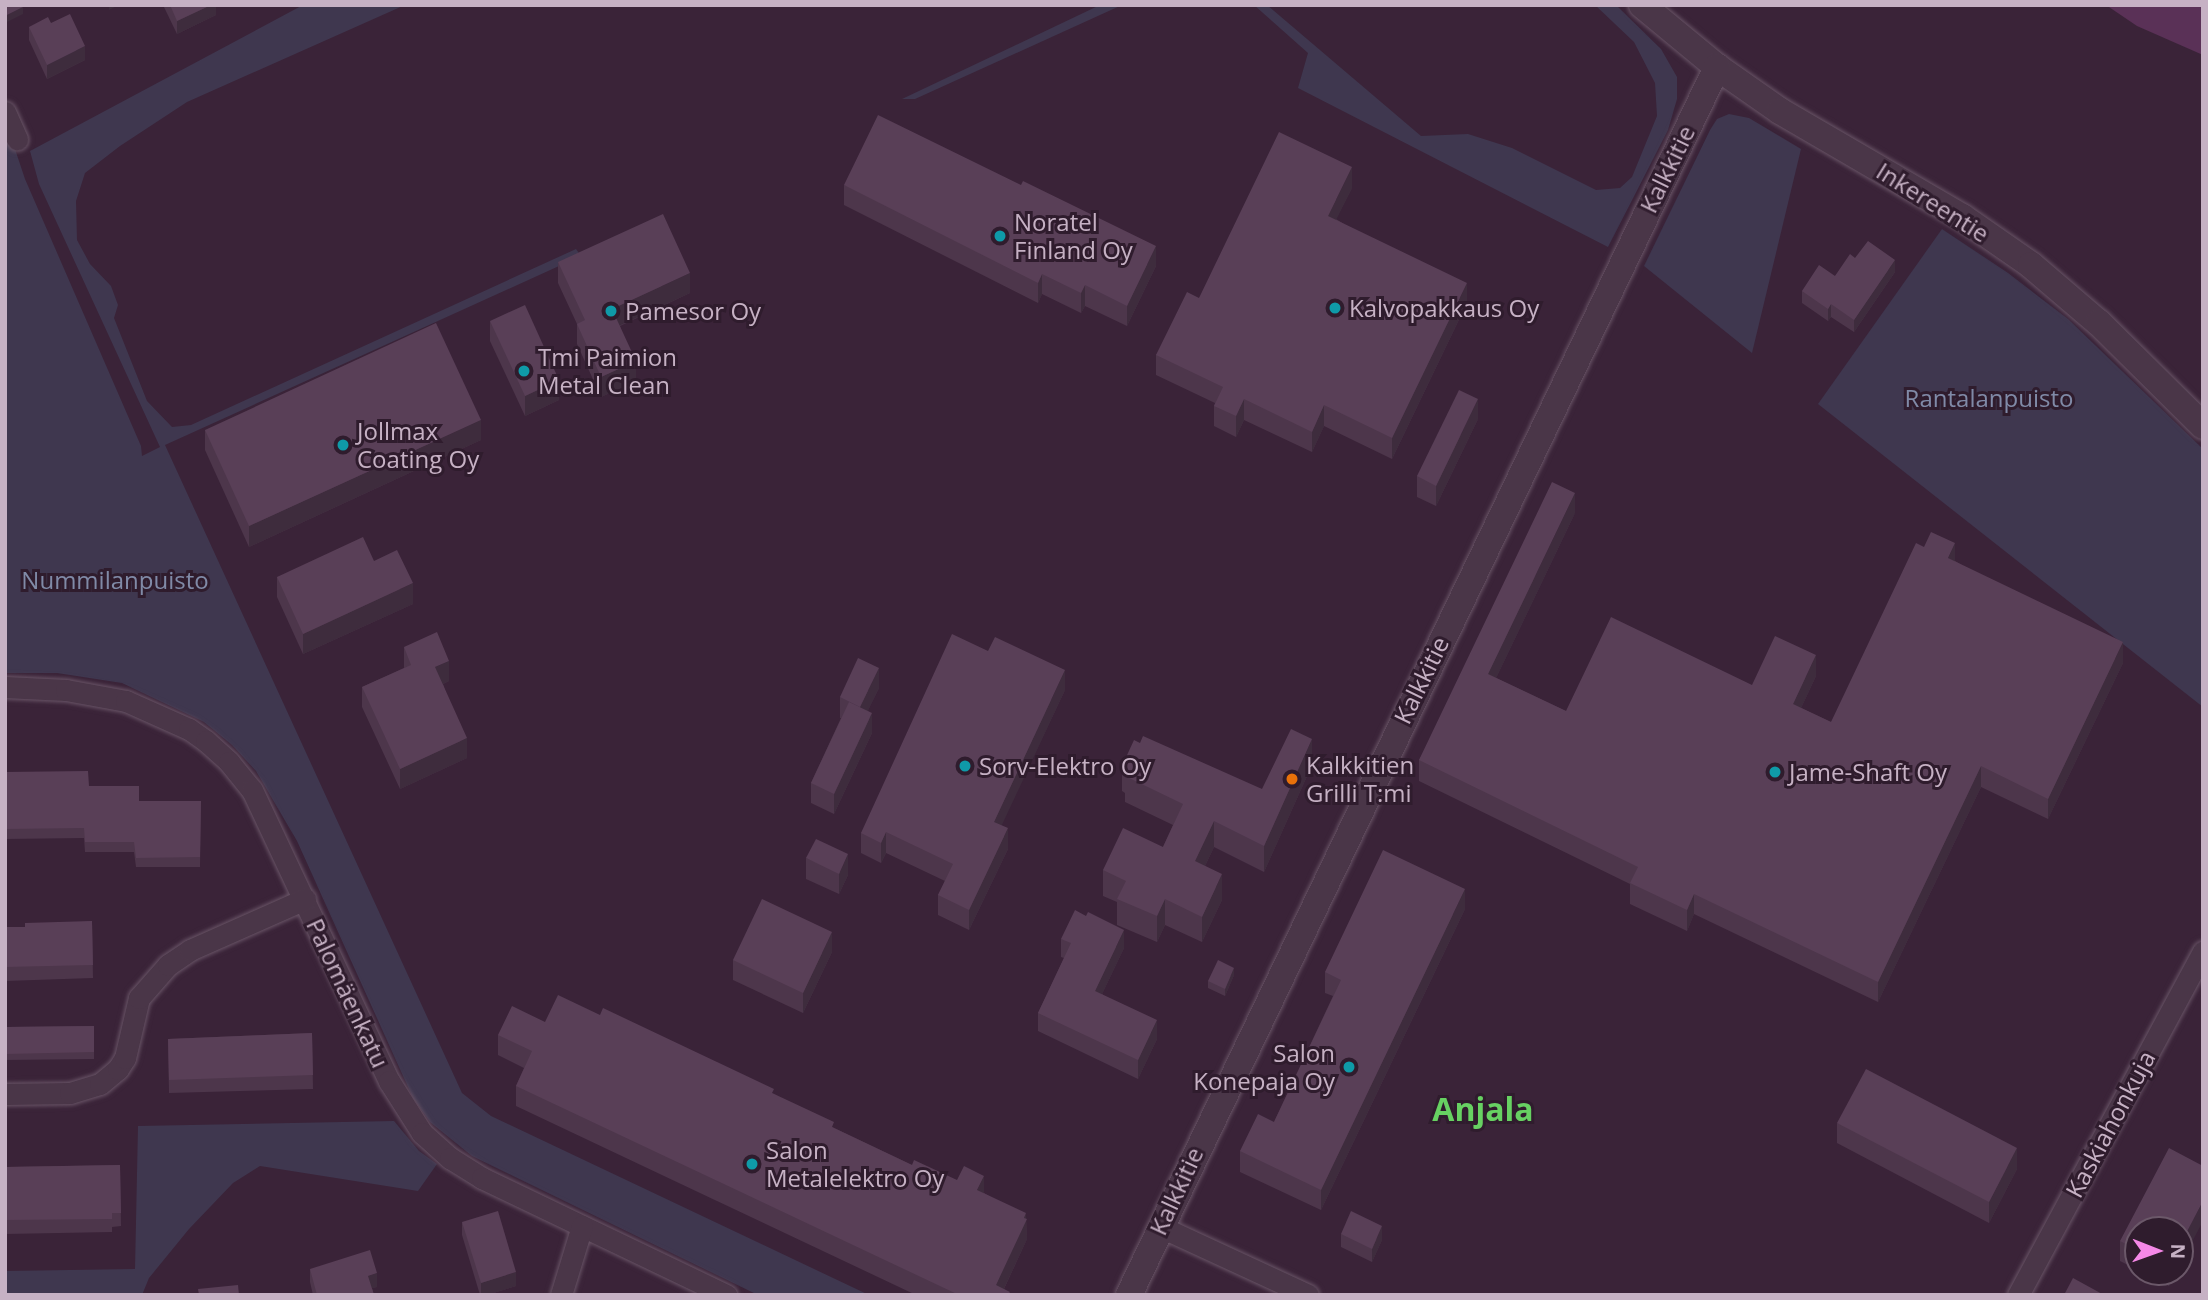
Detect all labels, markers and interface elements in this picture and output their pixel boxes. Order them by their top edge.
street label: Kalkkitie [1634,121,1700,217]
street label: Inkereentie [1871,156,1995,248]
place label: Noratel Finland Oy [1014,208,1133,264]
marker: Noratel Finland Oy [992,228,1008,244]
place label: Kalvopakkaus Oy [1349,294,1539,322]
place label: Pamesor Oy [625,297,761,325]
marker: Kalvopakkaus Oy [1327,300,1343,316]
marker: Pamesor Oy [603,303,619,319]
place label: Tmi Paimion Metal Clean [538,343,677,399]
marker: Tmi Paimion Metal Clean [516,363,532,379]
park label: Rantalanpuisto [1905,384,2073,412]
place label: Jollmax Coating Oy [357,417,479,473]
marker: Jollmax Coating Oy [335,437,351,453]
park label: Nummilanpuisto [21,566,209,594]
street label: Kalkkitie [1388,632,1454,728]
place label: Kalkkitien Grilli T:mi [1306,751,1414,807]
place label: Sorv-Elektro Oy [979,752,1151,780]
marker: Sorv-Elektro Oy [957,758,973,774]
place label: Jame-Shaft Oy [1789,758,1947,786]
marker: Jame-Shaft Oy [1767,764,1783,780]
marker: Kalkkitien Grilli T:mi [1284,771,1300,787]
street label: Palomäenkatu [301,914,395,1072]
place label: Salon Konepaja Oy [1193,1039,1335,1095]
street label: Kaskiahonkuja [2059,1046,2161,1202]
marker: Salon Konepaja Oy [1341,1059,1357,1075]
district label: Anjala [1432,1090,1534,1128]
place label: Salon Metalelektro Oy [766,1136,944,1192]
street label: Kalkkitie [1143,1143,1209,1239]
marker: Salon Metalelektro Oy [744,1156,760,1172]
north arrow [2124,1216,2194,1286]
text: N [2165,1243,2191,1259]

